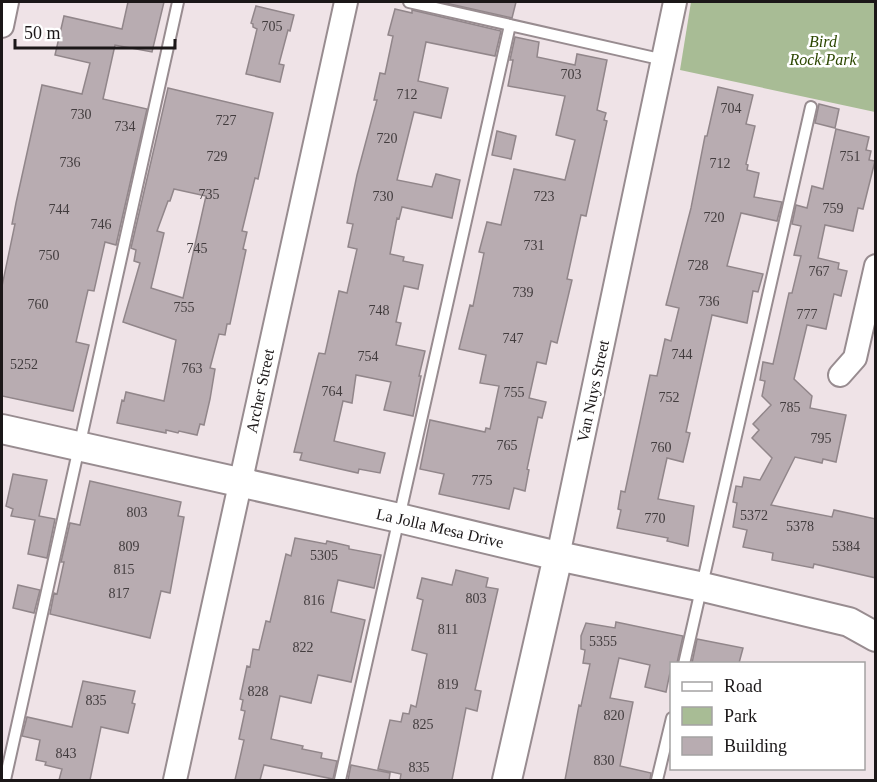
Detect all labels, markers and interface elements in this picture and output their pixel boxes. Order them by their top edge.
scale bar [15,12,176,50]
house number: 705 [262,19,283,34]
text: 50 m [24,23,61,43]
park label: Bird Rock Park [788,33,857,68]
house number: 703 [561,67,582,82]
house number: 712 [397,87,418,102]
house number: 704 [721,101,742,116]
house number: 730 [71,107,92,122]
house number: 727 [216,113,237,128]
house number: 734 [115,119,136,134]
house number: 720 [377,131,398,146]
house number: 729 [207,149,228,164]
house number: 751 [840,149,861,164]
house number: 736 [60,155,81,170]
house number: 712 [710,156,731,171]
house number: 735 [199,187,220,202]
house number: 730 [373,189,394,204]
house number: 723 [534,189,555,204]
house number: 759 [823,201,844,216]
house number: 744 [49,202,70,217]
house number: 720 [704,210,725,225]
house number: 746 [91,217,112,232]
house number: 731 [524,238,545,253]
house number: 745 [187,241,208,256]
house number: 750 [39,248,60,263]
house number: 728 [688,258,709,273]
house number: 767 [809,264,830,279]
house number: 739 [513,285,534,300]
house number: 736 [699,294,720,309]
house number: 760 [28,297,49,312]
house number: 755 [174,300,195,315]
house number: 748 [369,303,390,318]
house number: 777 [797,307,818,322]
house number: 747 [503,331,524,346]
street label: Van Nuys Street [574,338,613,444]
street label: Archer Street [243,347,277,435]
house number: 744 [672,347,693,362]
house number: 754 [358,349,379,364]
house number: 5252 [10,357,38,372]
house number: 763 [182,361,203,376]
house number: 764 [322,384,343,399]
house number: 755 [504,385,525,400]
house number: 752 [659,390,680,405]
house number: 785 [780,400,801,415]
house number: 795 [811,431,832,446]
house number: 765 [497,438,518,453]
house number: 760 [651,440,672,455]
house number: 775 [472,473,493,488]
house number: 803 [127,505,148,520]
street label: La Jolla Mesa Drive [375,505,505,551]
house number: 5372 [740,508,768,523]
house number: 770 [645,511,666,526]
house number: 5378 [786,519,814,534]
house number: 809 [119,539,140,554]
house number: 5384 [832,539,860,554]
house number: 5305 [310,548,338,563]
house number: 815 [114,562,135,577]
house number: 817 [109,586,130,601]
house number: 803 [466,591,487,606]
house number: 816 [304,593,325,608]
house number: 811 [438,622,458,637]
house number: 5355 [589,634,617,649]
house number: 822 [293,640,314,655]
legend [670,662,865,770]
text: Road [724,676,762,696]
house number: 819 [438,677,459,692]
house number: 828 [248,684,269,699]
house number: 835 [86,693,107,708]
text: Park [724,706,757,726]
house number: 820 [604,708,625,723]
house number: 825 [413,717,434,732]
text: Building [724,736,787,756]
house number: 843 [56,746,77,761]
house number: 830 [594,753,615,768]
house number: 835 [409,760,430,775]

